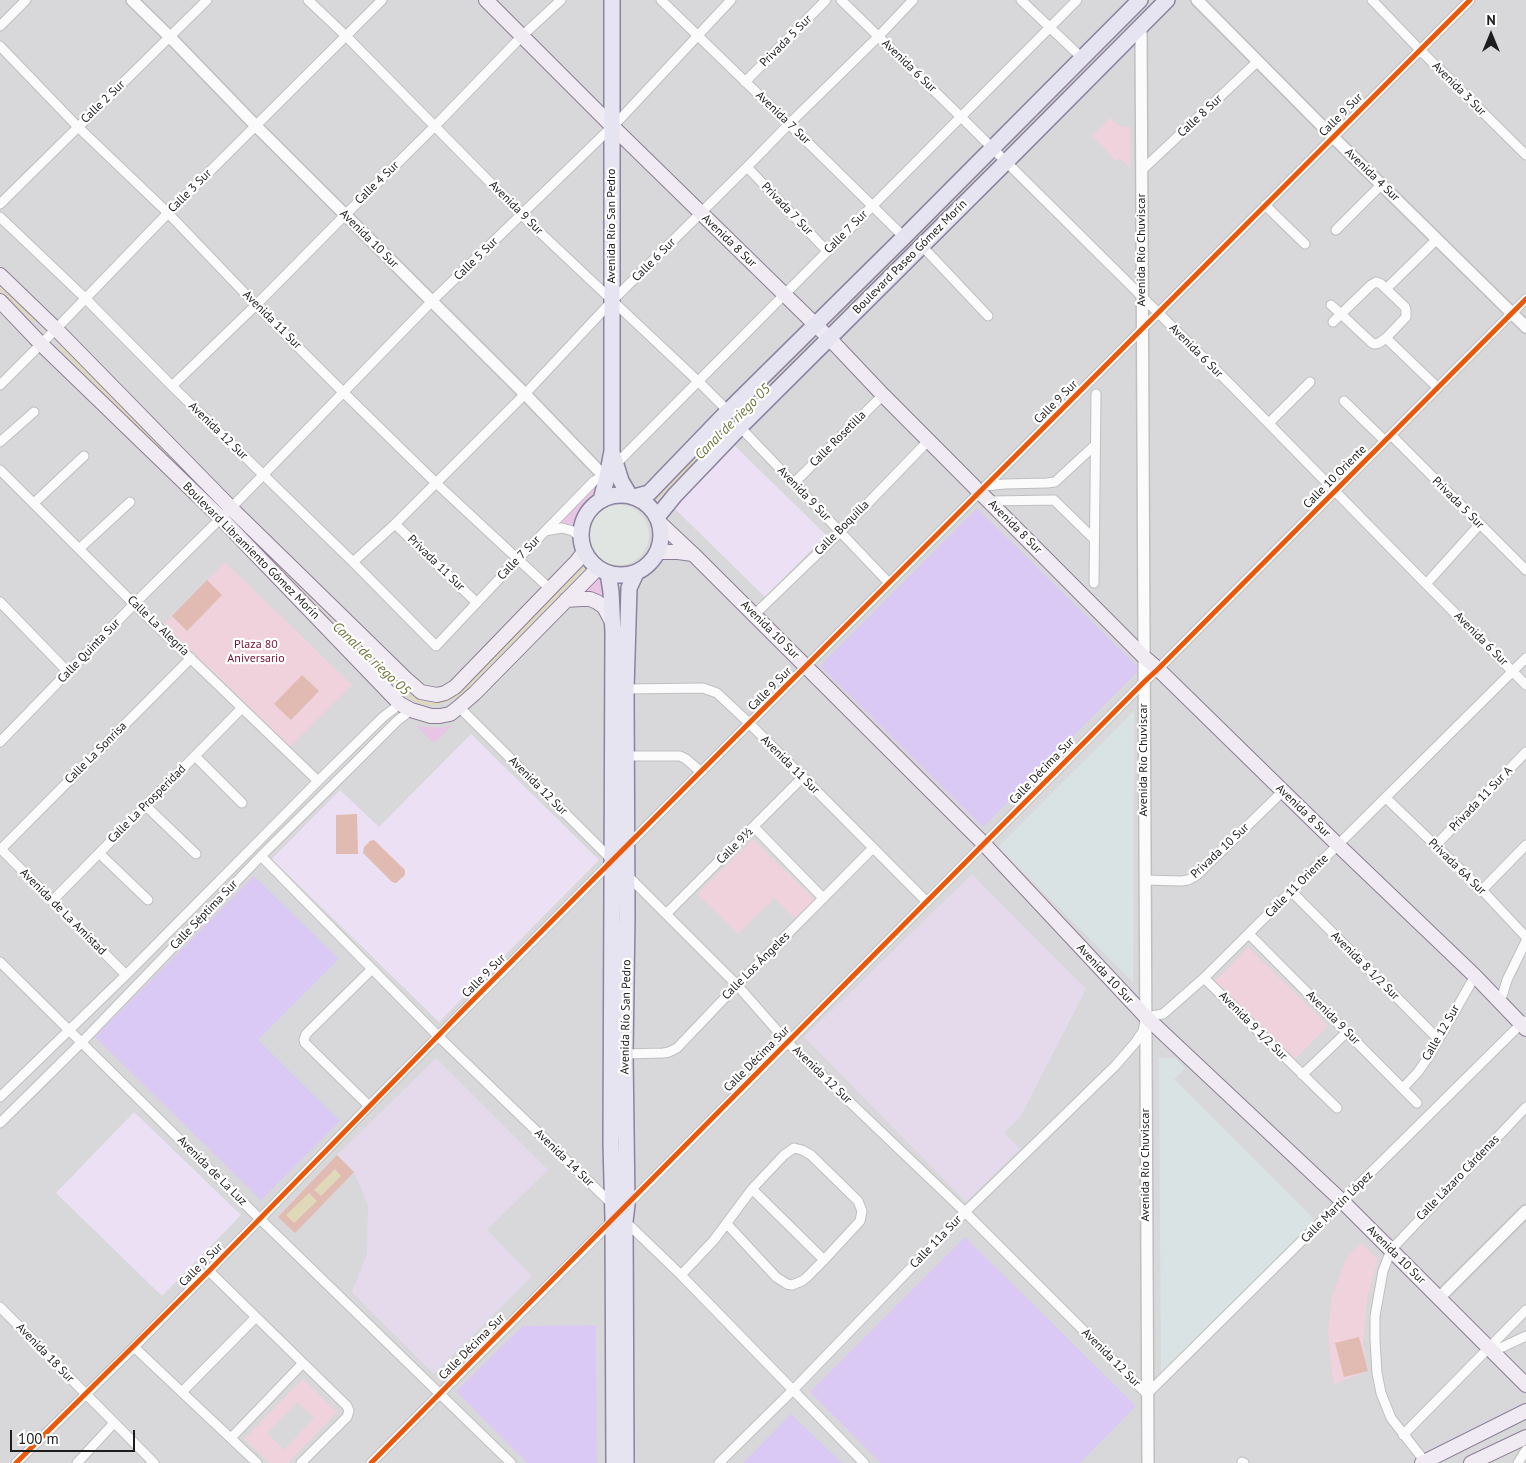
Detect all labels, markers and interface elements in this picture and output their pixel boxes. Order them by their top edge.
north arrow [1466,10,1516,60]
text: N [1486,11,1496,29]
street label: Privada 5 Sur [757,12,815,70]
street label: Avenida 6 Sur [879,36,939,96]
street label: Avenida 3 Sur [1429,59,1489,119]
street label: Calle 2 Sur [78,78,128,126]
street label: Avenida 7 Sur [753,88,813,148]
street label: Calle 9 Sur [1316,90,1366,140]
street label: Calle 8 Sur [1175,92,1225,140]
street label: Avenida 4 Sur [1342,145,1402,205]
street label: Calle 4 Sur [352,159,402,207]
street label: Calle 3 Sur [165,166,215,216]
street label: Avenida Río San Pedro [605,168,619,284]
street label: Avenida 9 Sur [486,178,546,238]
street label: Privada 7 Sur [758,180,816,238]
street label: Avenida Río Chuviscar [1135,194,1149,306]
street label: Boulevard Paseo Gómez Morín [850,197,970,317]
street label: Avenida 10 Sur [337,207,401,271]
street label: Calle 7 Sur [821,207,871,257]
street label: Avenida 8 Sur [699,211,759,271]
street label: Calle 5 Sur [451,235,501,283]
street label: Calle 6 Sur [629,235,679,285]
street label: Avenida 11 Sur [240,288,304,352]
street label: Avenida 6 Sur [1166,321,1226,381]
street label: Calle 9 Sur [1031,377,1081,427]
water label: Canal de riego 05 [692,381,774,463]
street label: Avenida 12 Sur [185,399,251,463]
street label: Calle Rosetilla [807,408,869,470]
street label: Calle 10 Oriente [1300,442,1370,512]
street label: Avenida 9 Sur [774,464,834,524]
street label: Privada 5 Sur [1429,474,1487,532]
street label: Boulevard Libramiento Gómez Morín [180,480,322,622]
street label: Avenida 8 Sur [985,497,1045,557]
street label: Calle Boquilla [812,498,872,558]
street label: Privada 11 Sur [404,532,468,594]
street label: Calle 7 Sur [495,533,543,583]
street label: Calle La Alegría [124,593,192,659]
street label: Avenida 10 Sur [738,598,802,662]
street label: Avenida 6 Sur [1451,609,1511,669]
street label: Calle Quinta Sur [55,616,123,686]
water label: Canal de riego 05 [329,619,413,699]
park label: Plaza 80 Aniversario [227,638,285,666]
street label: Calle 9 Sur [745,664,795,714]
street label: Avenida Río Chuviscar [1137,704,1151,816]
street label: Calle La Sonrisa [62,719,130,787]
street label: Avenida 11 Sur [758,733,822,797]
street label: Calle Décima Sur [1007,735,1077,807]
street label: Avenida 12 Sur [506,754,570,818]
street label: Calle La Prosperidad [105,762,189,846]
street label: Privada 11 Sur A [1447,764,1515,834]
street label: Avenida 8 Sur [1273,781,1333,841]
street label: Privada 10 Sur [1188,820,1252,882]
street label: Calle 9½ [714,825,756,867]
street label: Privada 6A Sur [1425,836,1489,898]
street label: Calle 11 Oriente [1262,851,1332,921]
street label: Avenida de La Amistad [17,866,109,958]
street label: Calle Séptima Sur [167,877,241,953]
street label: Calle Los Ángeles [719,929,793,1003]
street label: Avenida 8 1/2 Sur [1328,929,1402,1003]
street label: Avenida 10 Sur [1073,941,1137,1007]
street label: Calle 9 Sur [459,951,509,1001]
street label: Avenida Río San Pedro [618,959,634,1075]
street label: Avenida 9 Sur [1303,988,1363,1048]
street label: Avenida 9 1/2 Sur [1216,989,1290,1063]
street label: Calle 12 Sur [1419,1003,1463,1063]
street label: Calle Décima Sur [721,1023,793,1095]
street label: Avenida 12 Sur [789,1043,855,1107]
street label: Avenida Río Chuviscar [1139,1109,1153,1221]
street label: Avenida 14 Sur [531,1126,597,1190]
street label: Calle Lázaro Cárdenas [1414,1132,1502,1224]
street label: Avenida de La Luz [174,1133,250,1209]
street label: Calle Martín López [1298,1168,1376,1246]
street label: Calle 11a Sur [907,1213,965,1271]
street label: Avenida 10 Sur [1364,1223,1428,1287]
street label: Calle 9 Sur [176,1240,226,1290]
street label: Calle Décima Sur [436,1311,508,1383]
street label: Avenida 18 Sur [13,1320,77,1386]
street label: Avenida 12 Sur [1079,1326,1143,1390]
scale bar [12,1420,138,1452]
text: 100 m [18,1429,59,1448]

